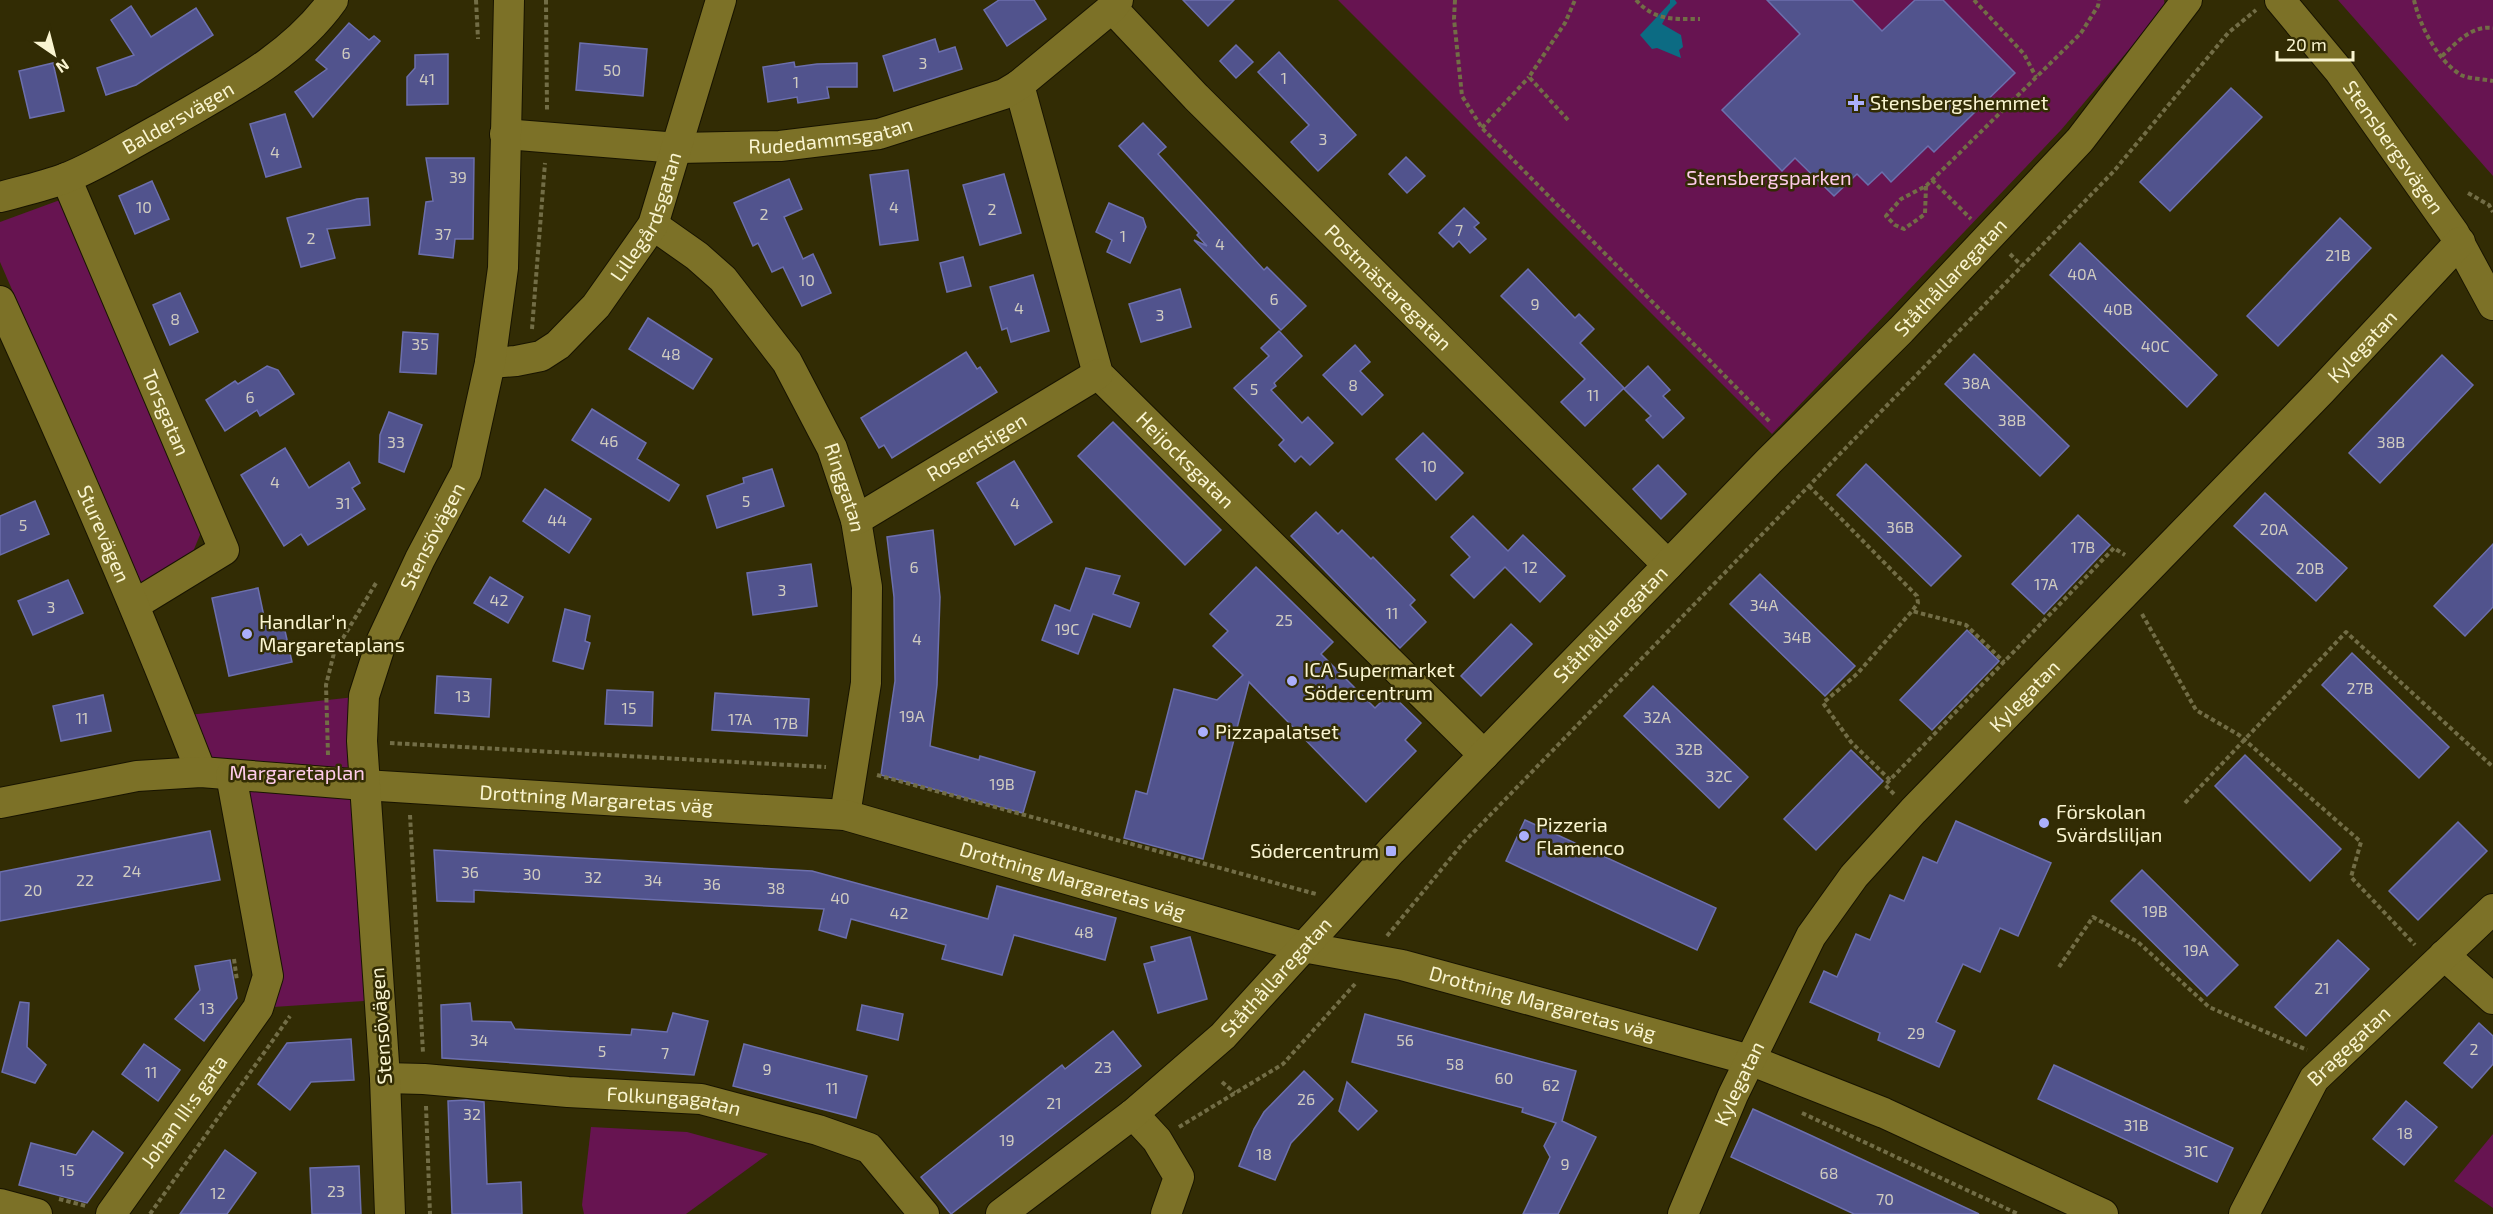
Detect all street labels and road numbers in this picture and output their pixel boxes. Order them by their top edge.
street label: Stensbergsvägen [2339,75,2449,218]
street label: Baldersvägen [118,76,238,158]
street label: Rudedammsgatan [748,111,915,158]
street label: Lillegårdsgatan [604,149,685,285]
street label: Ståthållaregatan [1888,213,2011,341]
street label: Postmästaregatan [1320,219,1457,355]
street label: Kylegatan [2322,305,2401,387]
street label: Torsgatan [138,366,195,459]
street label: Heijocksgatan [1132,406,1240,513]
street label: Rosenstigen [922,407,1031,486]
street label: Ringgatan [820,440,871,534]
street label: Stensövägen [394,478,469,594]
street label: Sturevägen [73,481,136,586]
street label: Ståthållaregatan [1548,560,1672,687]
street label: Kylegatan [1984,654,2064,736]
street label: Drottning Margaretas väg [479,779,714,818]
street label: Drottning Margaretas väg [957,836,1189,924]
street label: Ståthållaregatan [1215,912,1336,1042]
street label: Drottning Margaretas väg [1427,960,1659,1045]
street label: Stensövägen [364,967,396,1085]
street label: Bragegatan [2302,1000,2395,1090]
street label: Kylegatan [1708,1037,1769,1129]
street label: Johan III:s gata [135,1050,232,1172]
street label: Folkungagatan [606,1081,744,1120]

